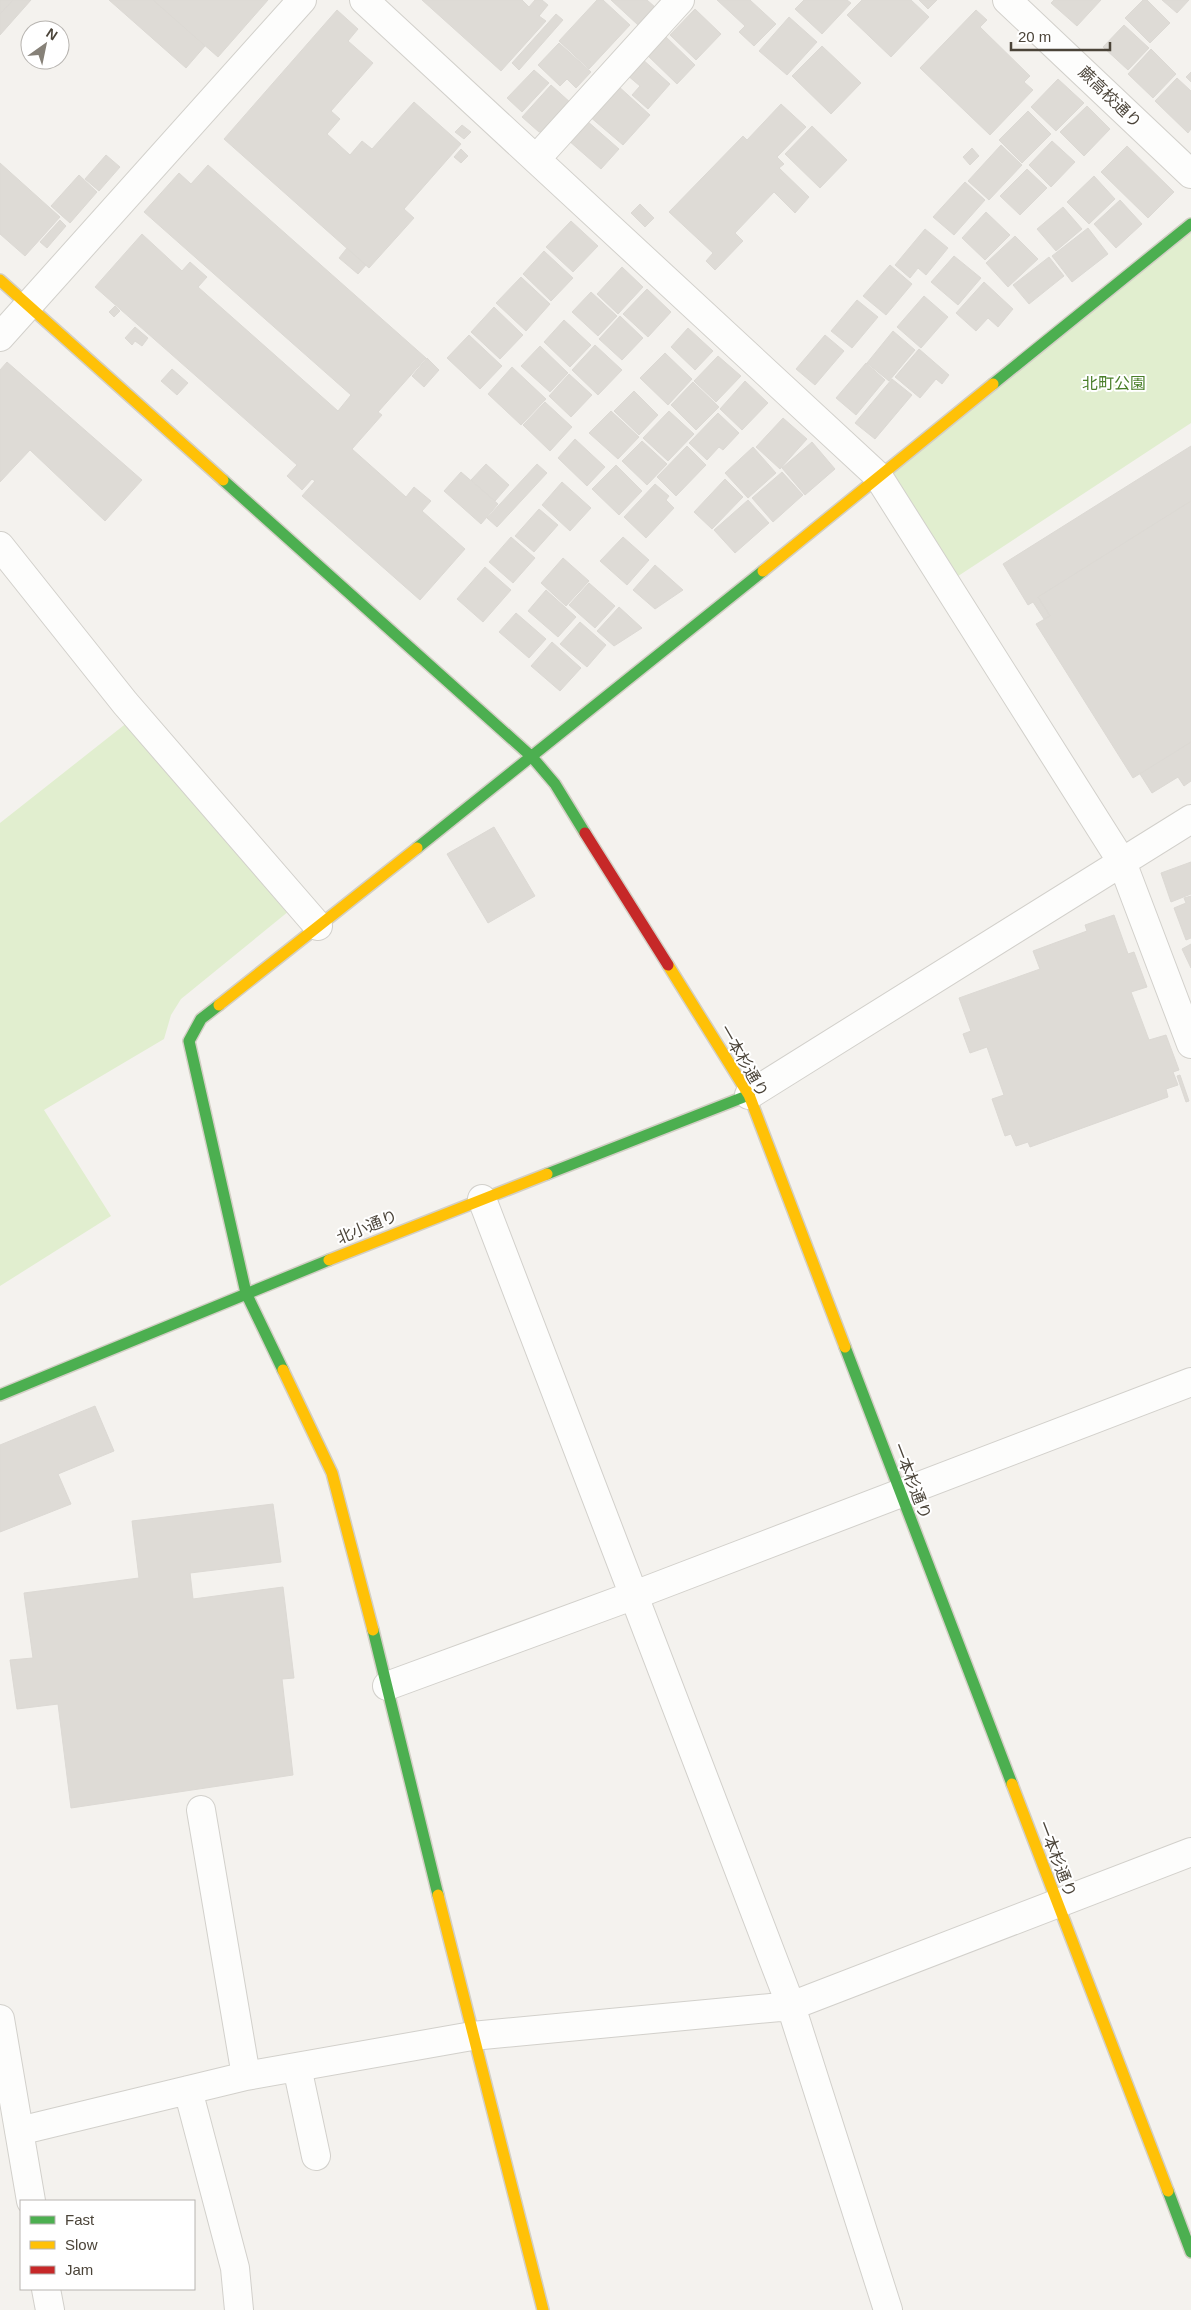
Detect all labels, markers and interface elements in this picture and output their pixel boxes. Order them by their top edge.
north arrow [20,20,70,70]
scale bar [1011,20,1110,52]
text: N [43,25,61,44]
text: 20 m [1018,28,1051,45]
street label: 蕨高校通り [1075,63,1145,131]
park label: 北町公園 [1082,375,1146,392]
street label: 一本杉通り [717,1022,771,1100]
street label: 北小通り [334,1207,400,1247]
street label: 一本杉通り [890,1441,934,1521]
street label: 一本杉通り [1035,1819,1079,1899]
legend [20,2200,195,2290]
text: Fast [65,2211,95,2228]
text: Slow [65,2236,98,2253]
text: Jam [65,2261,93,2278]

